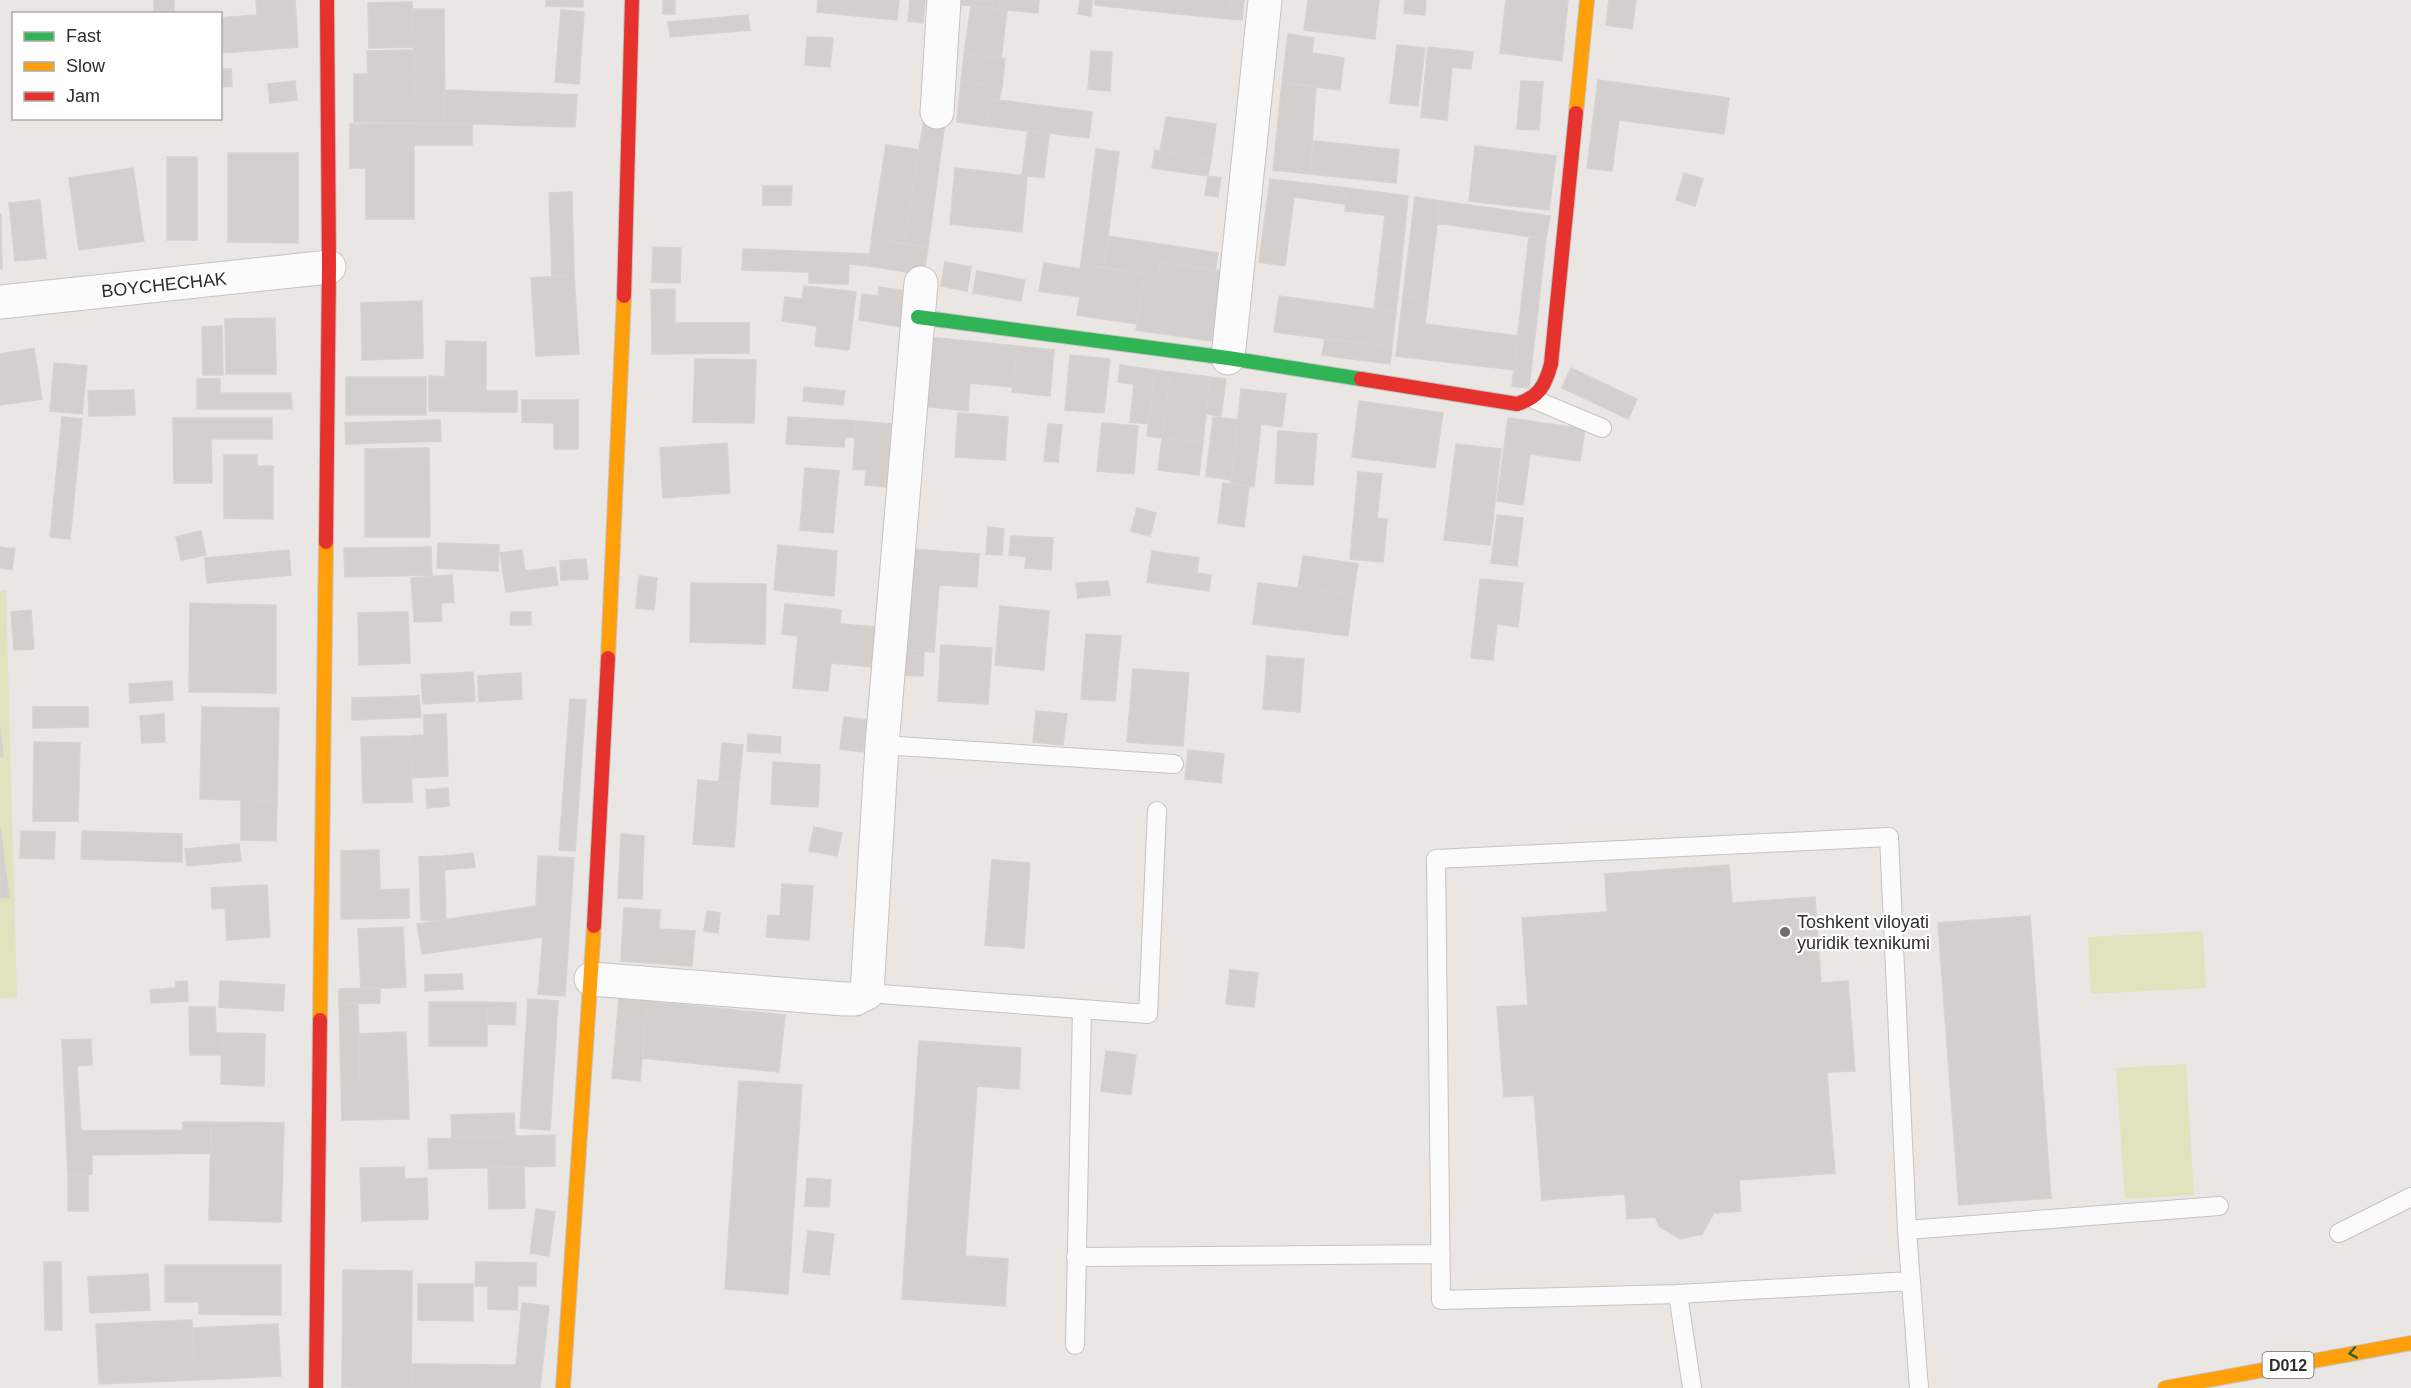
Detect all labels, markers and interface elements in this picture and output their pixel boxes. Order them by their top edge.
legend [12,12,222,120]
text: Fast [66,26,101,46]
text: Slow [66,56,106,76]
text: Jam [66,86,100,106]
street label: BOYCHECHAK [100,268,228,302]
place label: Toshkent viloyati yuridik texnikumi [1797,912,1930,953]
marker: Toshkent viloyati yuridik texnikumi [1778,925,1792,939]
one-way arrow [2349,1346,2359,1359]
road number: D012 [2262,1352,2314,1378]

